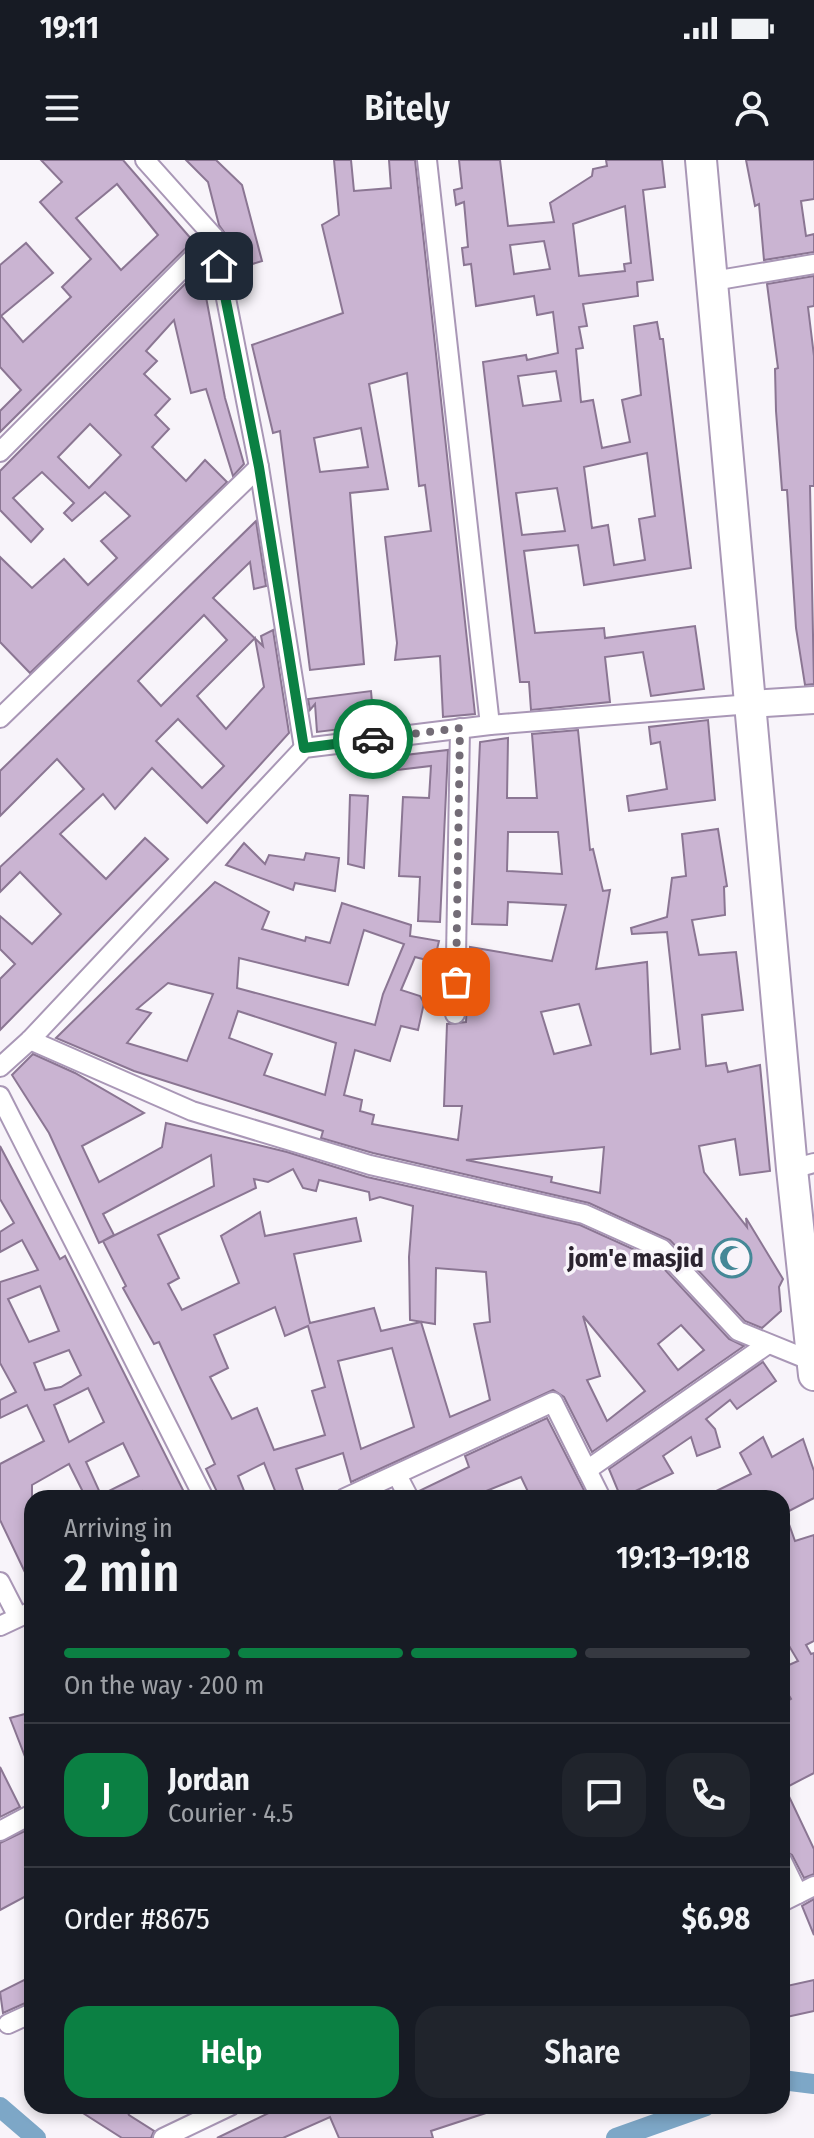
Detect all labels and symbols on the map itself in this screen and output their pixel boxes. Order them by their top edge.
pin [185,232,253,300]
courier [333,699,413,779]
pin [422,948,490,1016]
mosque icon: jom'e masjid [711,1237,753,1279]
place label: jom'e masjid [566,1243,704,1274]

